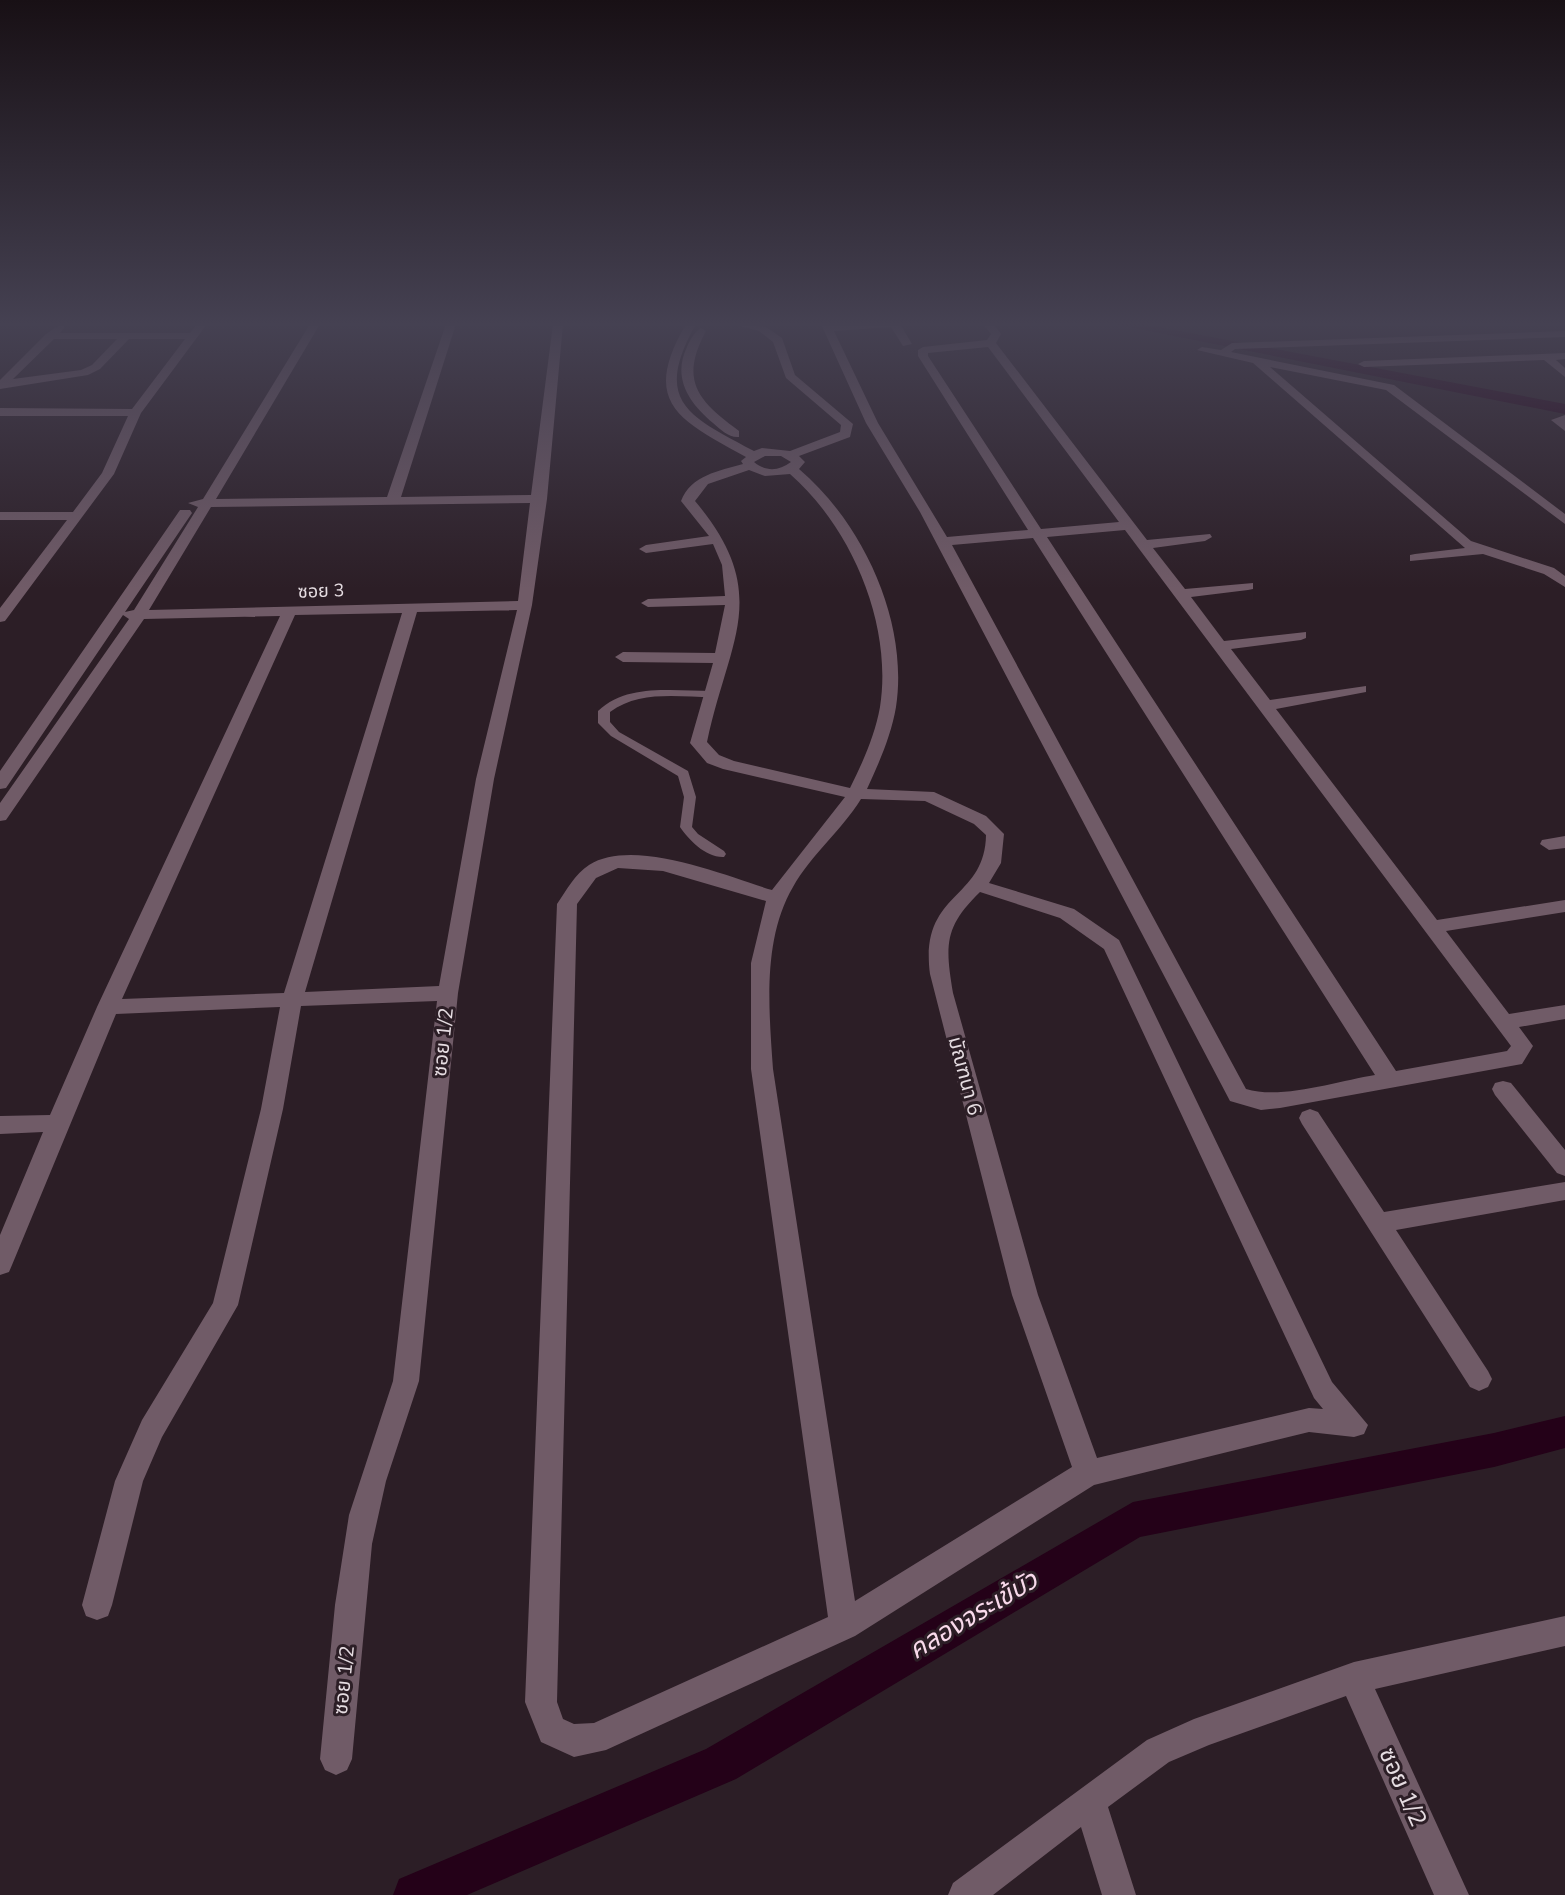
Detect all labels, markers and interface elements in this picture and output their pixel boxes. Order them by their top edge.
street label: ซอย 3 [297,578,345,604]
street label: ซอย 1/2 [426,1006,460,1078]
street label: มัณฑนา 6 [942,1034,988,1118]
water label: คลองจระเข้บัว [902,1562,1045,1667]
street label: ซอย 1/2 [327,1644,361,1716]
street label: ซอย 1/2 [1371,1743,1435,1831]

